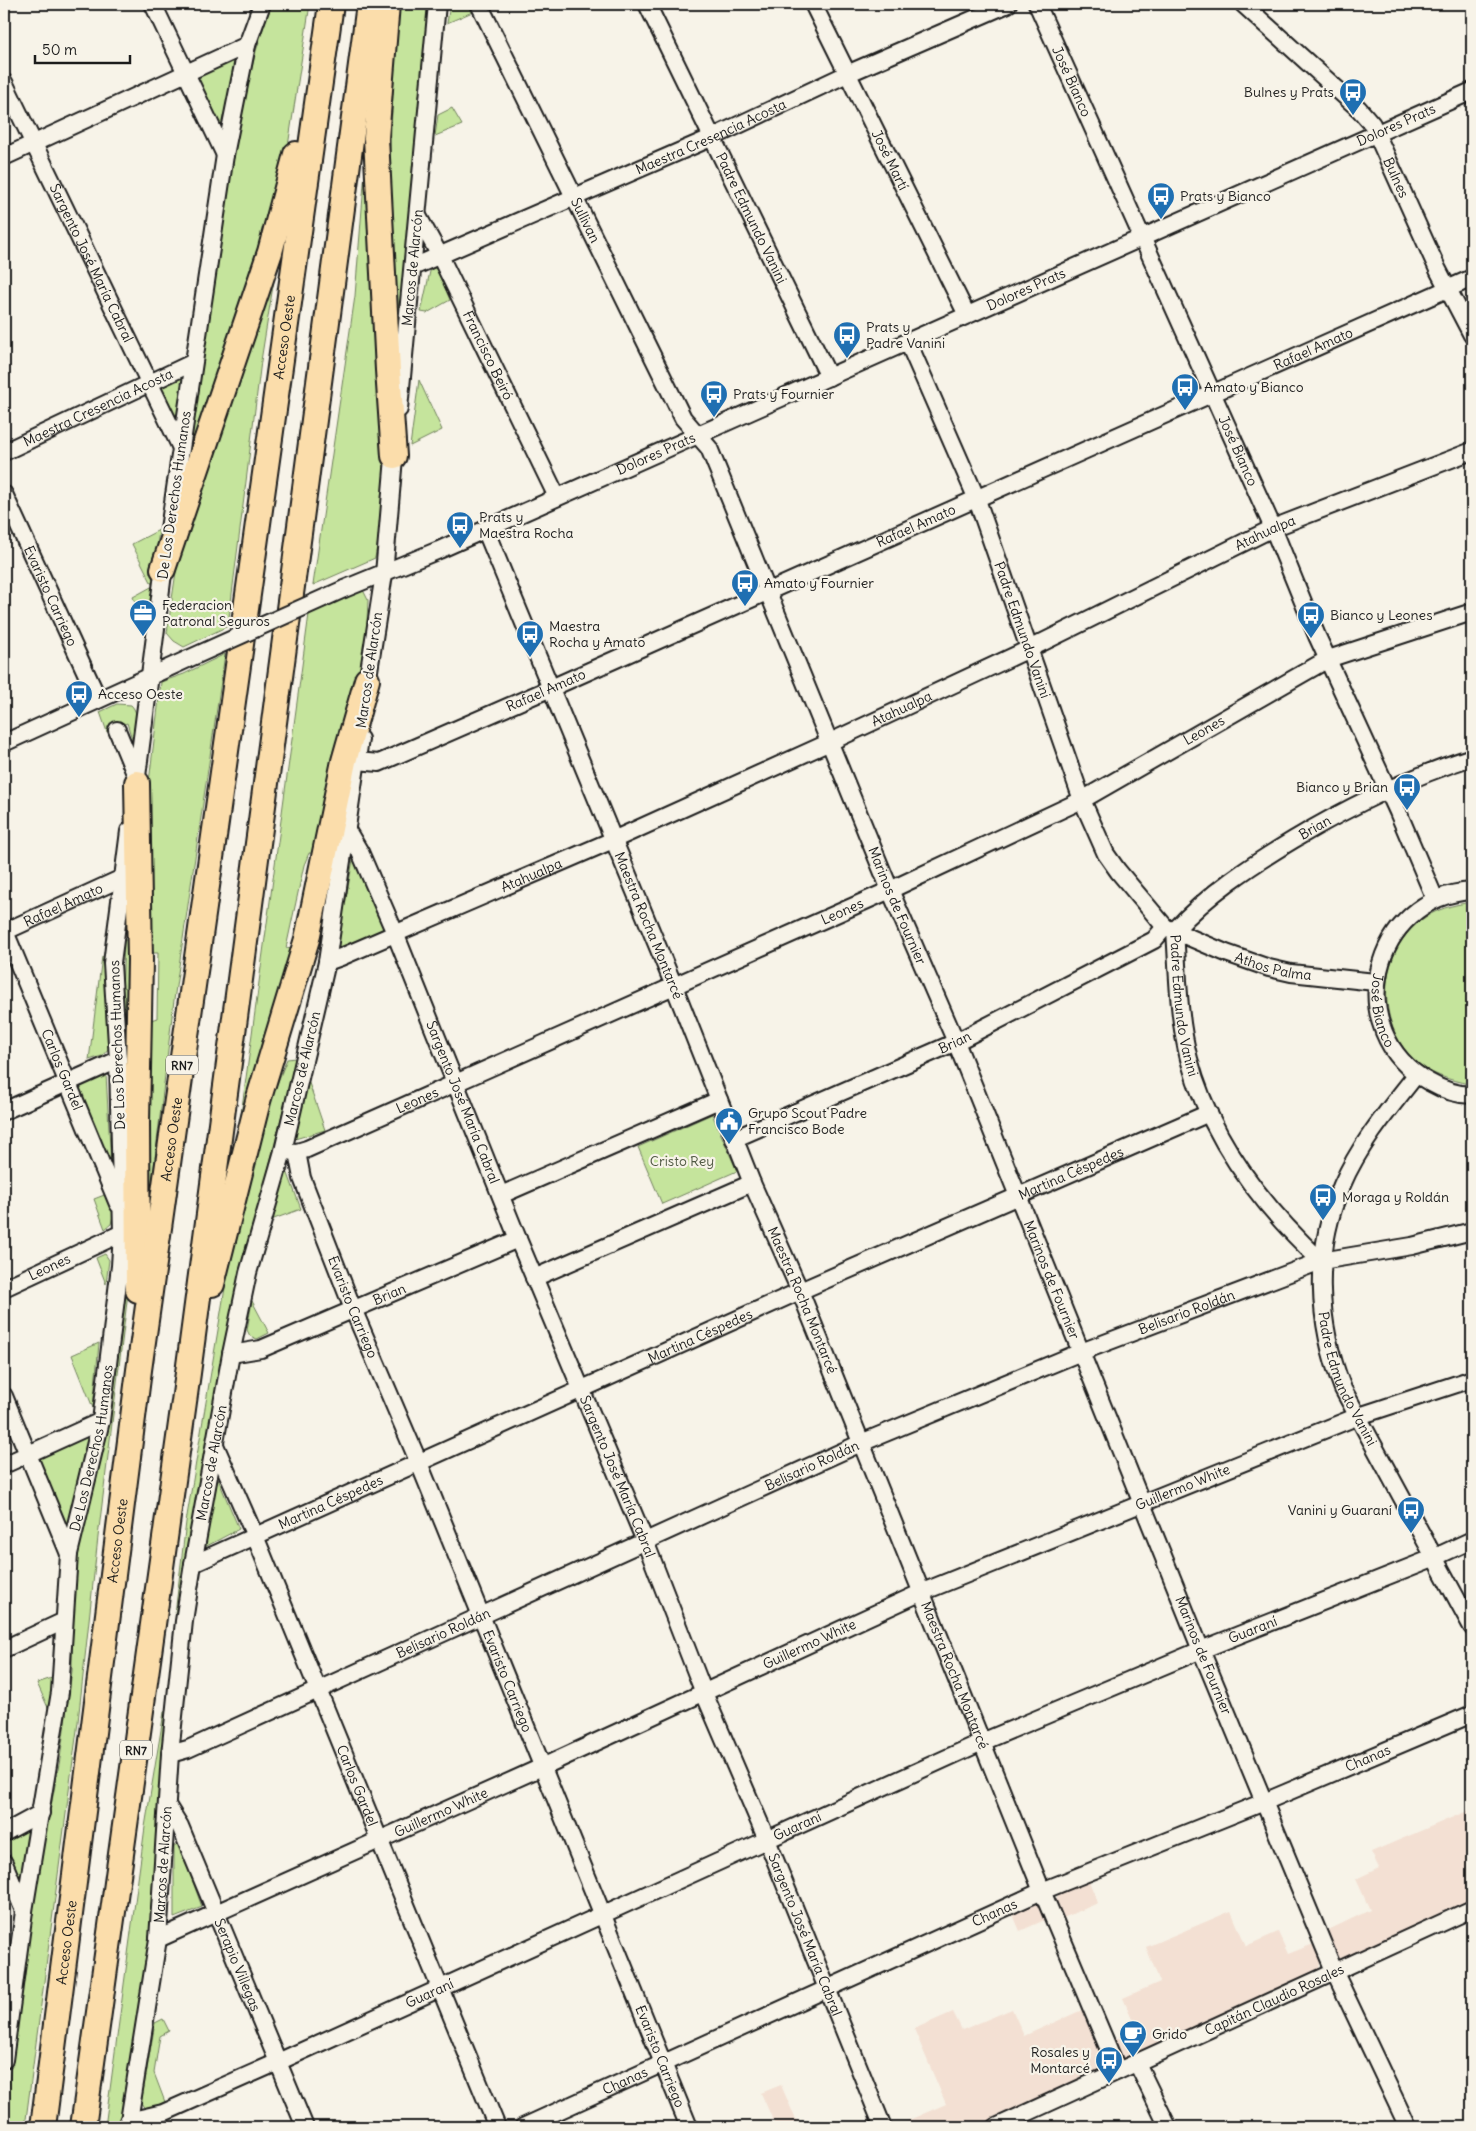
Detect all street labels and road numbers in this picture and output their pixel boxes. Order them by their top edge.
street label: José Bianco [1048,43,1096,120]
street label: Maestra Cresencia Acosta [633,95,789,179]
street label: Dolores Prats [1354,99,1438,150]
street label: José Martí [868,127,913,193]
street label: Padre Edmundo Vanini [712,150,791,286]
street label: Bulnes [1379,154,1413,201]
street label: Sargento José María Cabral [46,181,137,345]
street label: Sullivan [567,195,604,246]
street label: Marcos de Alarcón [398,208,427,327]
street label: Dolores Prats [984,264,1068,315]
street label: Acceso Oeste [269,294,299,381]
street label: Francisco Beiró [459,308,518,403]
street label: Rafael Amato [1271,323,1356,374]
street label: Maestra Cresencia Acosta [20,364,176,451]
street label: De Los Derechos Humanos [153,410,195,580]
street label: José Bianco [1215,413,1262,489]
street label: Dolores Prats [614,428,698,479]
street label: Rafael Amato [873,500,958,551]
street label: Atahualpa [1232,511,1298,555]
street label: Evaristo Carriego [20,543,82,649]
street label: Padre Edmundo Vanini [990,559,1055,700]
street label: Marcos de Alarcón [352,611,386,729]
street label: Rafael Amato [503,665,588,716]
street label: Atahualpa [868,687,935,730]
street label: Leones [1180,711,1228,749]
street label: Brian [1295,811,1334,844]
street label: Marinos de Fournier [864,844,930,968]
street label: Maestra Rocha Montarcé [610,849,687,1002]
street label: Atahualpa [498,854,565,896]
street label: Rafael Amato [21,879,106,931]
street label: Leones [818,894,866,929]
street label: Padre Edmundo Vanini [1166,934,1203,1079]
street label: Athos Palma [1233,948,1313,984]
street label: De Los Derechos Humanos [105,960,129,1130]
street label: José Bianco [1368,972,1399,1051]
street label: Marcos de Alarcón [280,1009,324,1128]
street label: Sargento José María Cabral [422,1018,504,1186]
street label: Carlos Gardel [37,1026,87,1113]
street label: Brian [936,1027,974,1058]
road number: RN7 [166,1056,198,1074]
street label: Leones [393,1083,441,1117]
street label: Acceso Oeste [157,1096,186,1183]
street label: Martina Céspedes [1016,1142,1126,1204]
street label: Marinos de Fournier [1020,1218,1084,1342]
street label: Maestra Rocha Montarcé [764,1224,841,1376]
street label: Leones [25,1249,73,1284]
street label: Evaristo Carriego [324,1253,382,1361]
street label: Brian [370,1279,409,1309]
street label: Belisario Roldán [1136,1286,1237,1338]
street label: Martina Céspedes [645,1305,755,1367]
street label: Padre Edmundo Vanini [1314,1310,1381,1449]
street label: De Los Derechos Humanos [66,1364,117,1533]
street label: Sargento José María Cabral [576,1393,659,1560]
street label: Marcos de Alarcón [192,1404,231,1522]
street label: Belisario Roldán [762,1436,862,1495]
street label: Guillermo White [1133,1460,1233,1514]
street label: Martina Céspedes [276,1471,386,1533]
street label: Acceso Oeste [103,1497,132,1584]
street label: Marinos de Fournier [1171,1593,1236,1718]
street label: Maestra Rocha Montarcé [917,1599,993,1752]
street label: Belisario Roldán [393,1604,493,1662]
street label: Guaraní [1225,1612,1280,1647]
street label: Guillermo White [760,1615,859,1673]
street label: Evaristo Carriego [479,1627,537,1735]
road number: RN7 [120,1740,152,1760]
street label: Chanas [1342,1740,1393,1776]
street label: Carlos Gardel [333,1742,382,1829]
street label: Guillermo White [391,1784,490,1841]
street label: Marcos de Alarcón [150,1805,176,1924]
street label: Guaraní [770,1807,824,1845]
street label: Sargento José María Cabral [764,1850,846,2018]
street label: Chanas [969,1894,1020,1931]
street label: Acceso Oeste [52,1899,81,1986]
street label: Serapio Villegas [210,1916,265,2014]
street label: Capitán Claudio Rosales [1202,1960,1347,2039]
street label: Guaraní [402,1974,456,2012]
street label: Evaristo Carriego [631,2002,689,2110]
street label: Chanas [599,2063,650,2099]

